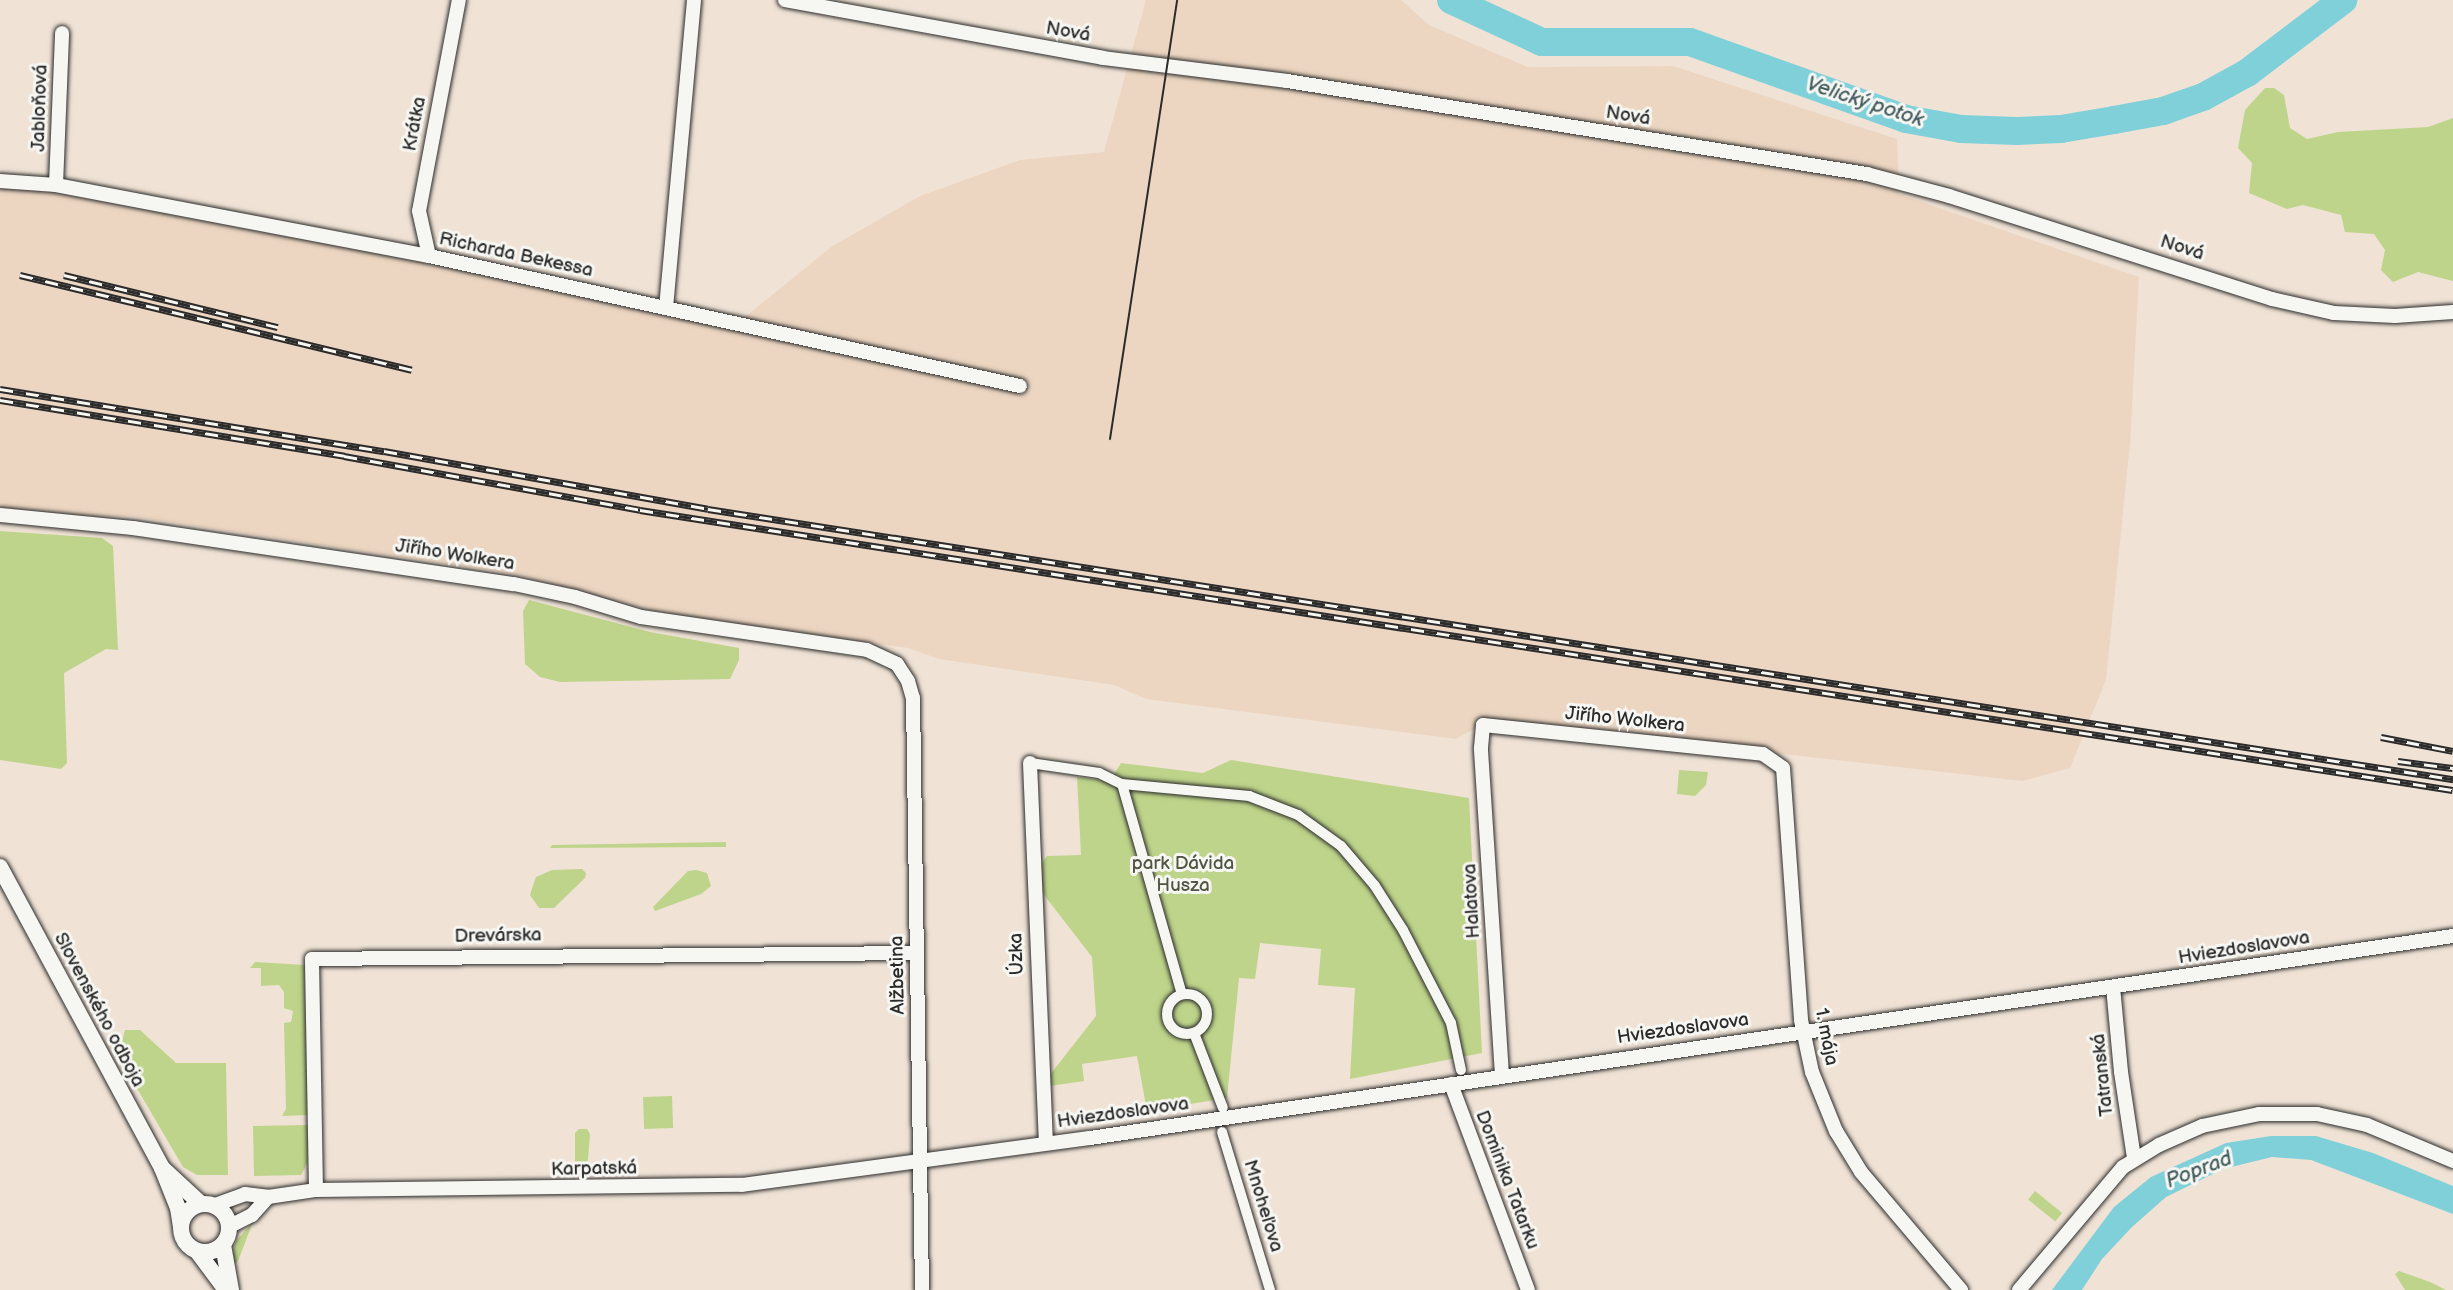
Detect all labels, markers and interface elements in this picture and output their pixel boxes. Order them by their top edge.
street label: Nová [1044,17,1092,47]
street label: Jabloňová [27,64,53,152]
water label: Velický potok [1803,71,1927,133]
street label: Krátka [399,95,431,153]
street label: Nová [1604,101,1652,131]
street label: Richarda Bekessa [437,228,595,282]
street label: Nová [2157,230,2207,266]
street label: Jiřího Wolkera [393,534,517,576]
street label: Jiřího Wolkera [1564,702,1686,738]
park label: park Dávida Husza [1132,853,1234,897]
street label: Halatova [1459,863,1485,939]
street label: Drevárska [454,924,542,948]
street label: Hviezdoslavova [2177,926,2311,970]
street label: Slovenského odboja [49,929,149,1091]
street label: Úzka [1005,933,1029,975]
street label: Alžbetina [886,935,910,1015]
street label: 1. mája [1809,1006,1843,1068]
street label: Hviezdoslavova [1616,1008,1750,1050]
street label: Tatranská [2087,1032,2119,1118]
street label: Hviezdoslavova [1056,1092,1190,1134]
street label: Dominika Tatarku [1470,1107,1544,1253]
water label: Poprad [2162,1146,2236,1194]
street label: Karpatská [551,1157,637,1181]
street label: Mnoheľova [1238,1157,1288,1255]

